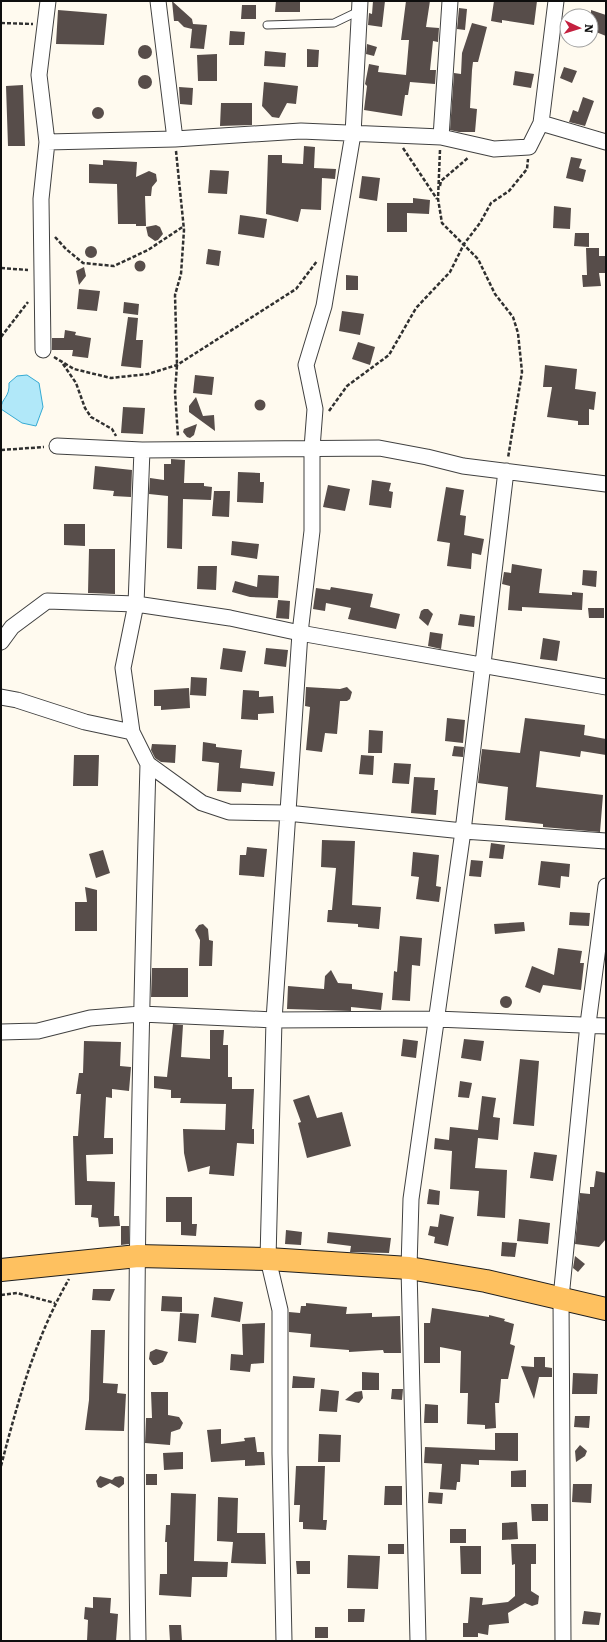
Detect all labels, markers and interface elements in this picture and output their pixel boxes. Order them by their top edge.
north arrow [559,8,599,48]
text: N [582,24,598,34]

